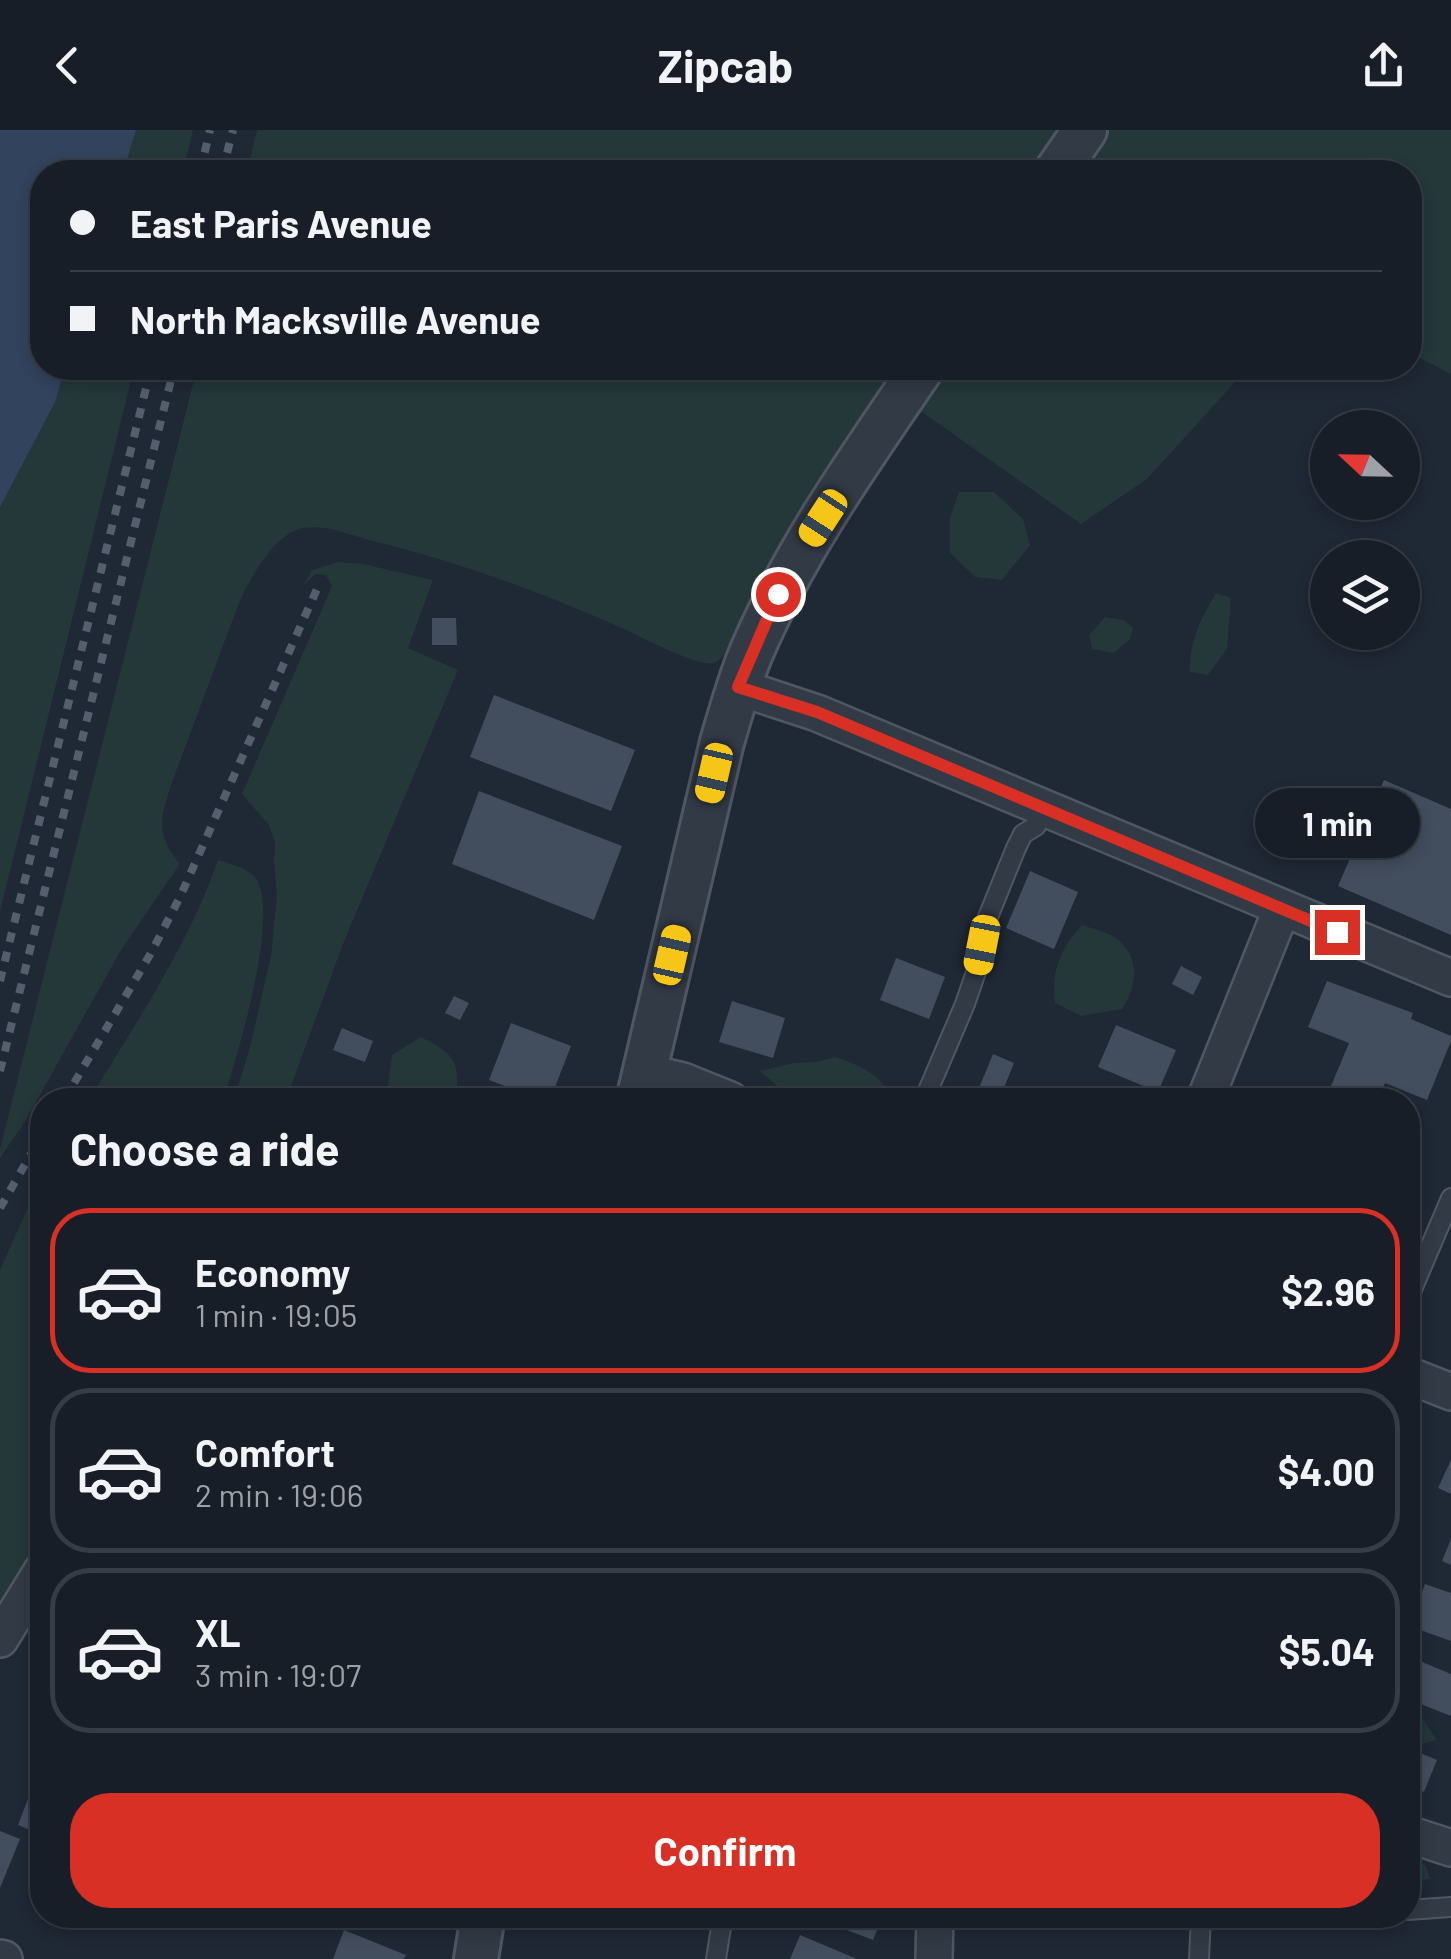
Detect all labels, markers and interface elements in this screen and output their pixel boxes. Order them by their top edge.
icon: back [40,38,95,93]
text: Zipcab [658,38,793,92]
icon: share [1356,38,1411,93]
text: East Paris Avenue [130,200,432,246]
text: North Macksville Avenue [130,296,541,342]
north arrow [1310,410,1420,520]
map controls [1310,410,1420,650]
car [794,485,852,551]
button: layers [1310,540,1420,650]
route start [756,572,801,617]
car [693,740,735,806]
callout: 1 min [1254,787,1420,857]
text: 1 min [1302,804,1373,842]
route end [1315,910,1360,955]
car [962,913,1002,977]
car [651,922,693,988]
text: Choose a ride [70,1121,340,1175]
icon: car [75,1246,165,1336]
text: Economy [195,1249,350,1295]
text: $2.96 [1281,1268,1375,1314]
text: 1 min · 19:05 [195,1295,357,1333]
icon: car [75,1426,165,1516]
text: Comfort [195,1429,335,1475]
text: $4.00 [1278,1448,1375,1494]
text: 2 min · 19:06 [195,1475,363,1513]
icon: car [75,1606,165,1696]
text: XL [195,1609,241,1655]
text: $5.04 [1279,1628,1375,1674]
text: 3 min · 19:07 [195,1655,361,1693]
button: Confirm [70,1793,1380,1908]

